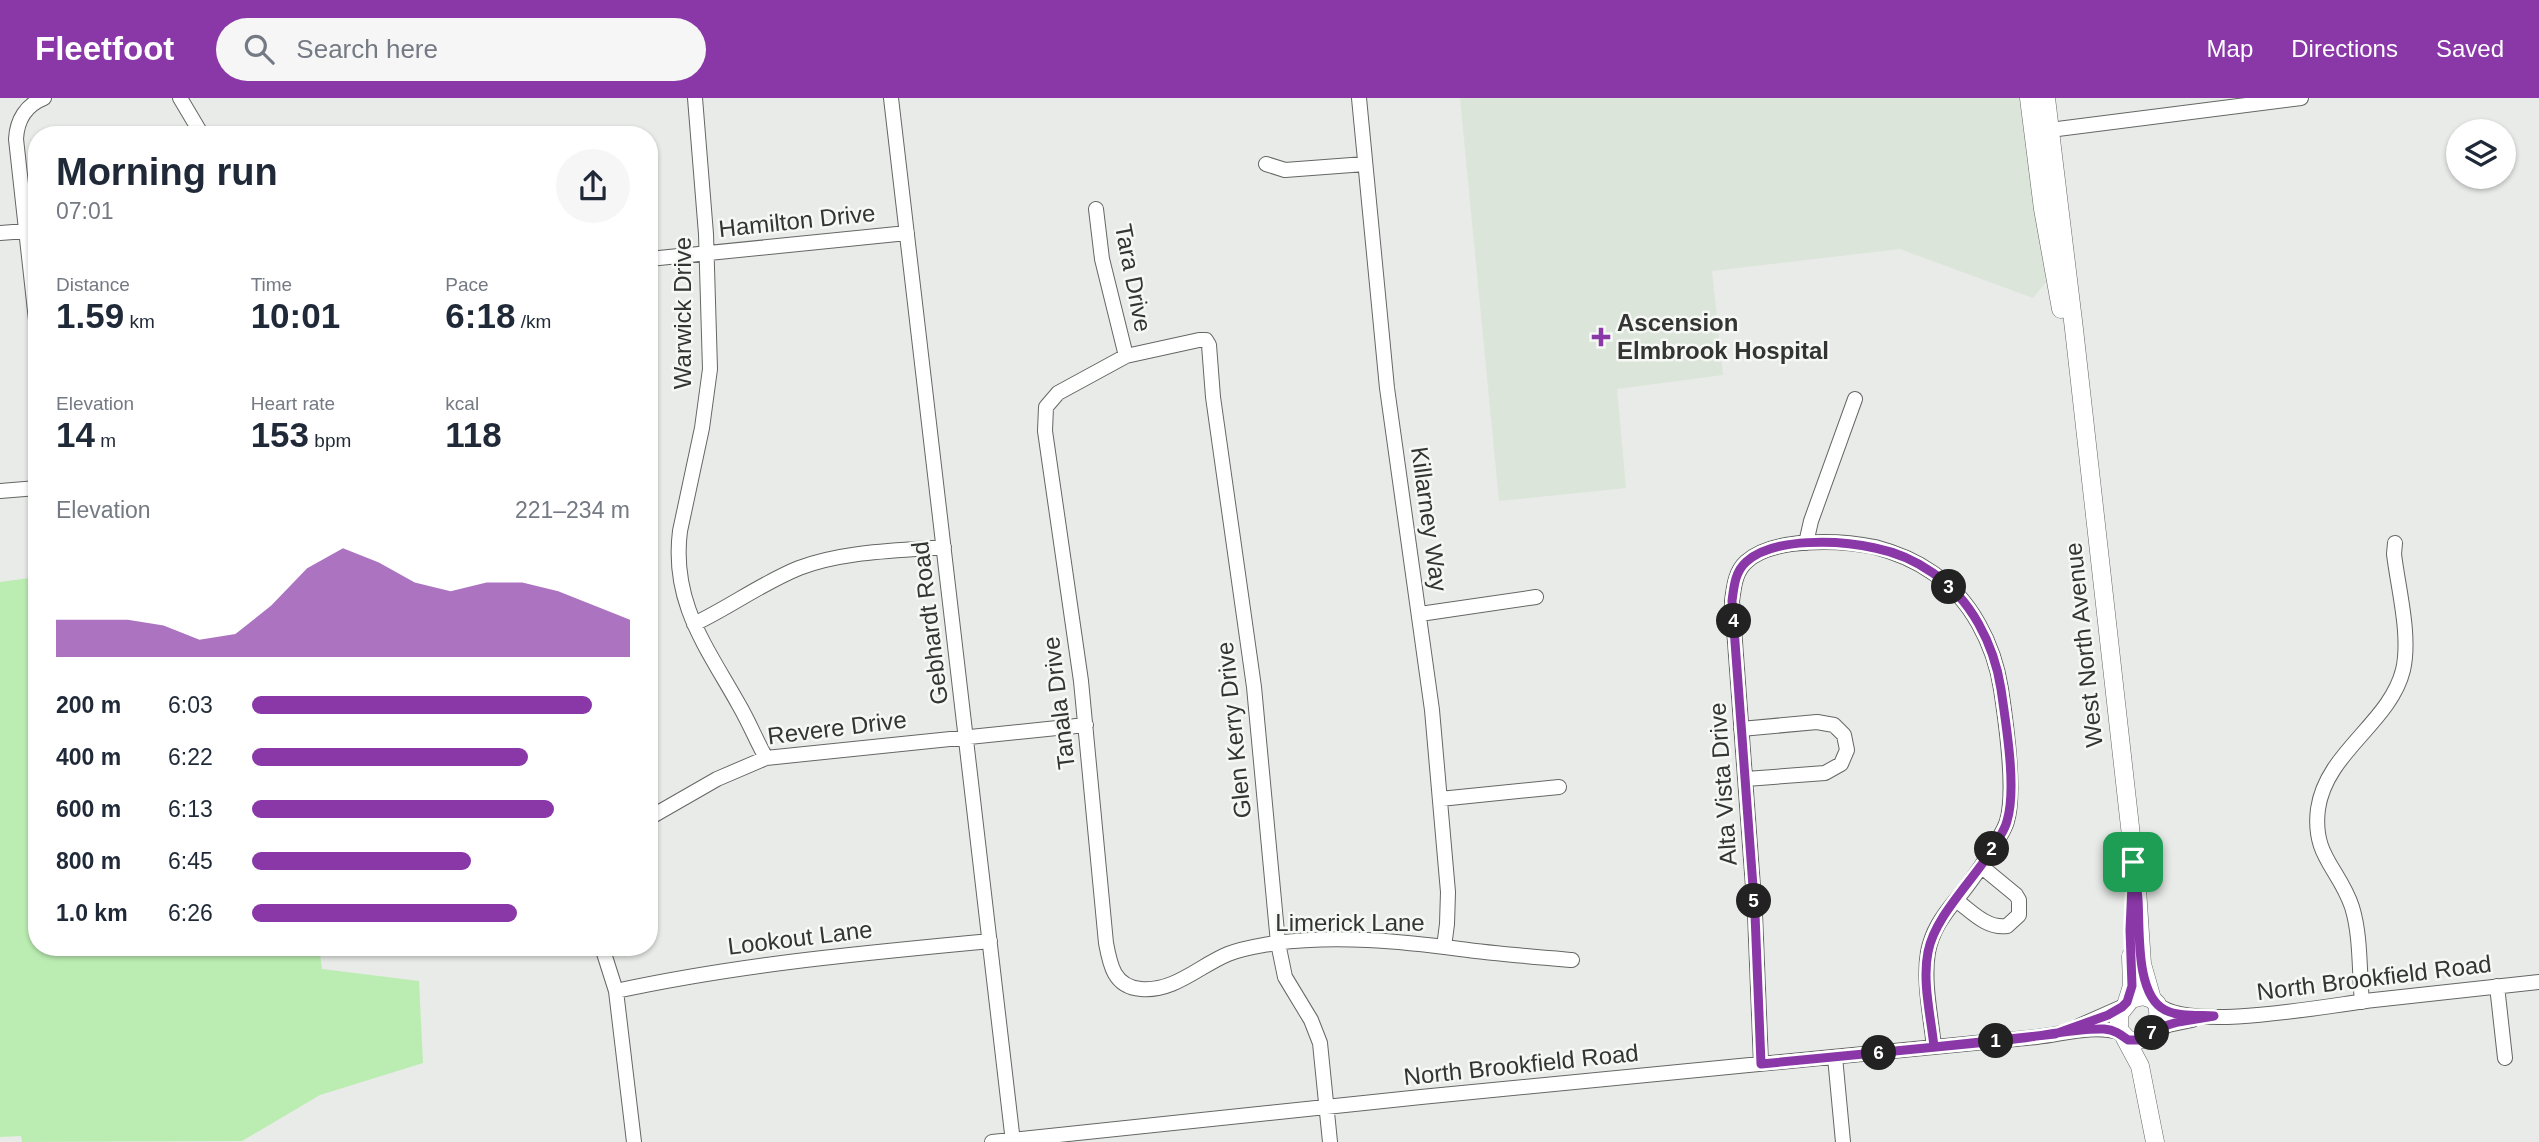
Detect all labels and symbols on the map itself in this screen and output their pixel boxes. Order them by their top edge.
street label: Hamilton Drive [717,199,877,242]
street label: Tara Drive [1110,222,1157,334]
street label: Warwick Drive [669,237,696,389]
place label: Ascension Elmbrook Hospital [1617,309,1829,364]
marker: Ascension Elmbrook Hospital [1591,327,1611,347]
street label: Killarney Way [1406,445,1453,593]
street label: Gebhardt Road [906,540,953,706]
street label: West North Avenue [2059,541,2108,749]
pin: 3 [1932,570,1966,604]
pin: 4 [1716,603,1752,638]
street label: Tanala Drive [1037,635,1080,771]
street label: Glen Kerry Drive [1211,640,1256,820]
street label: Alta Vista Drive [1703,701,1742,867]
street label: Revere Drive [766,706,908,749]
pin: 2 [1974,832,2010,866]
pin [2103,832,2163,892]
pin: 5 [1736,884,1772,918]
street label: Limerick Lane [1275,909,1425,936]
street label: Lookout Lane [726,915,874,960]
street label: North Brookfield Road [2255,950,2493,1005]
pin: 7 [2134,1016,2170,1051]
pin: 1 [1979,1024,2014,1058]
pin: 6 [1862,1035,1896,1070]
street label: North Brookfield Road [1402,1039,1640,1090]

